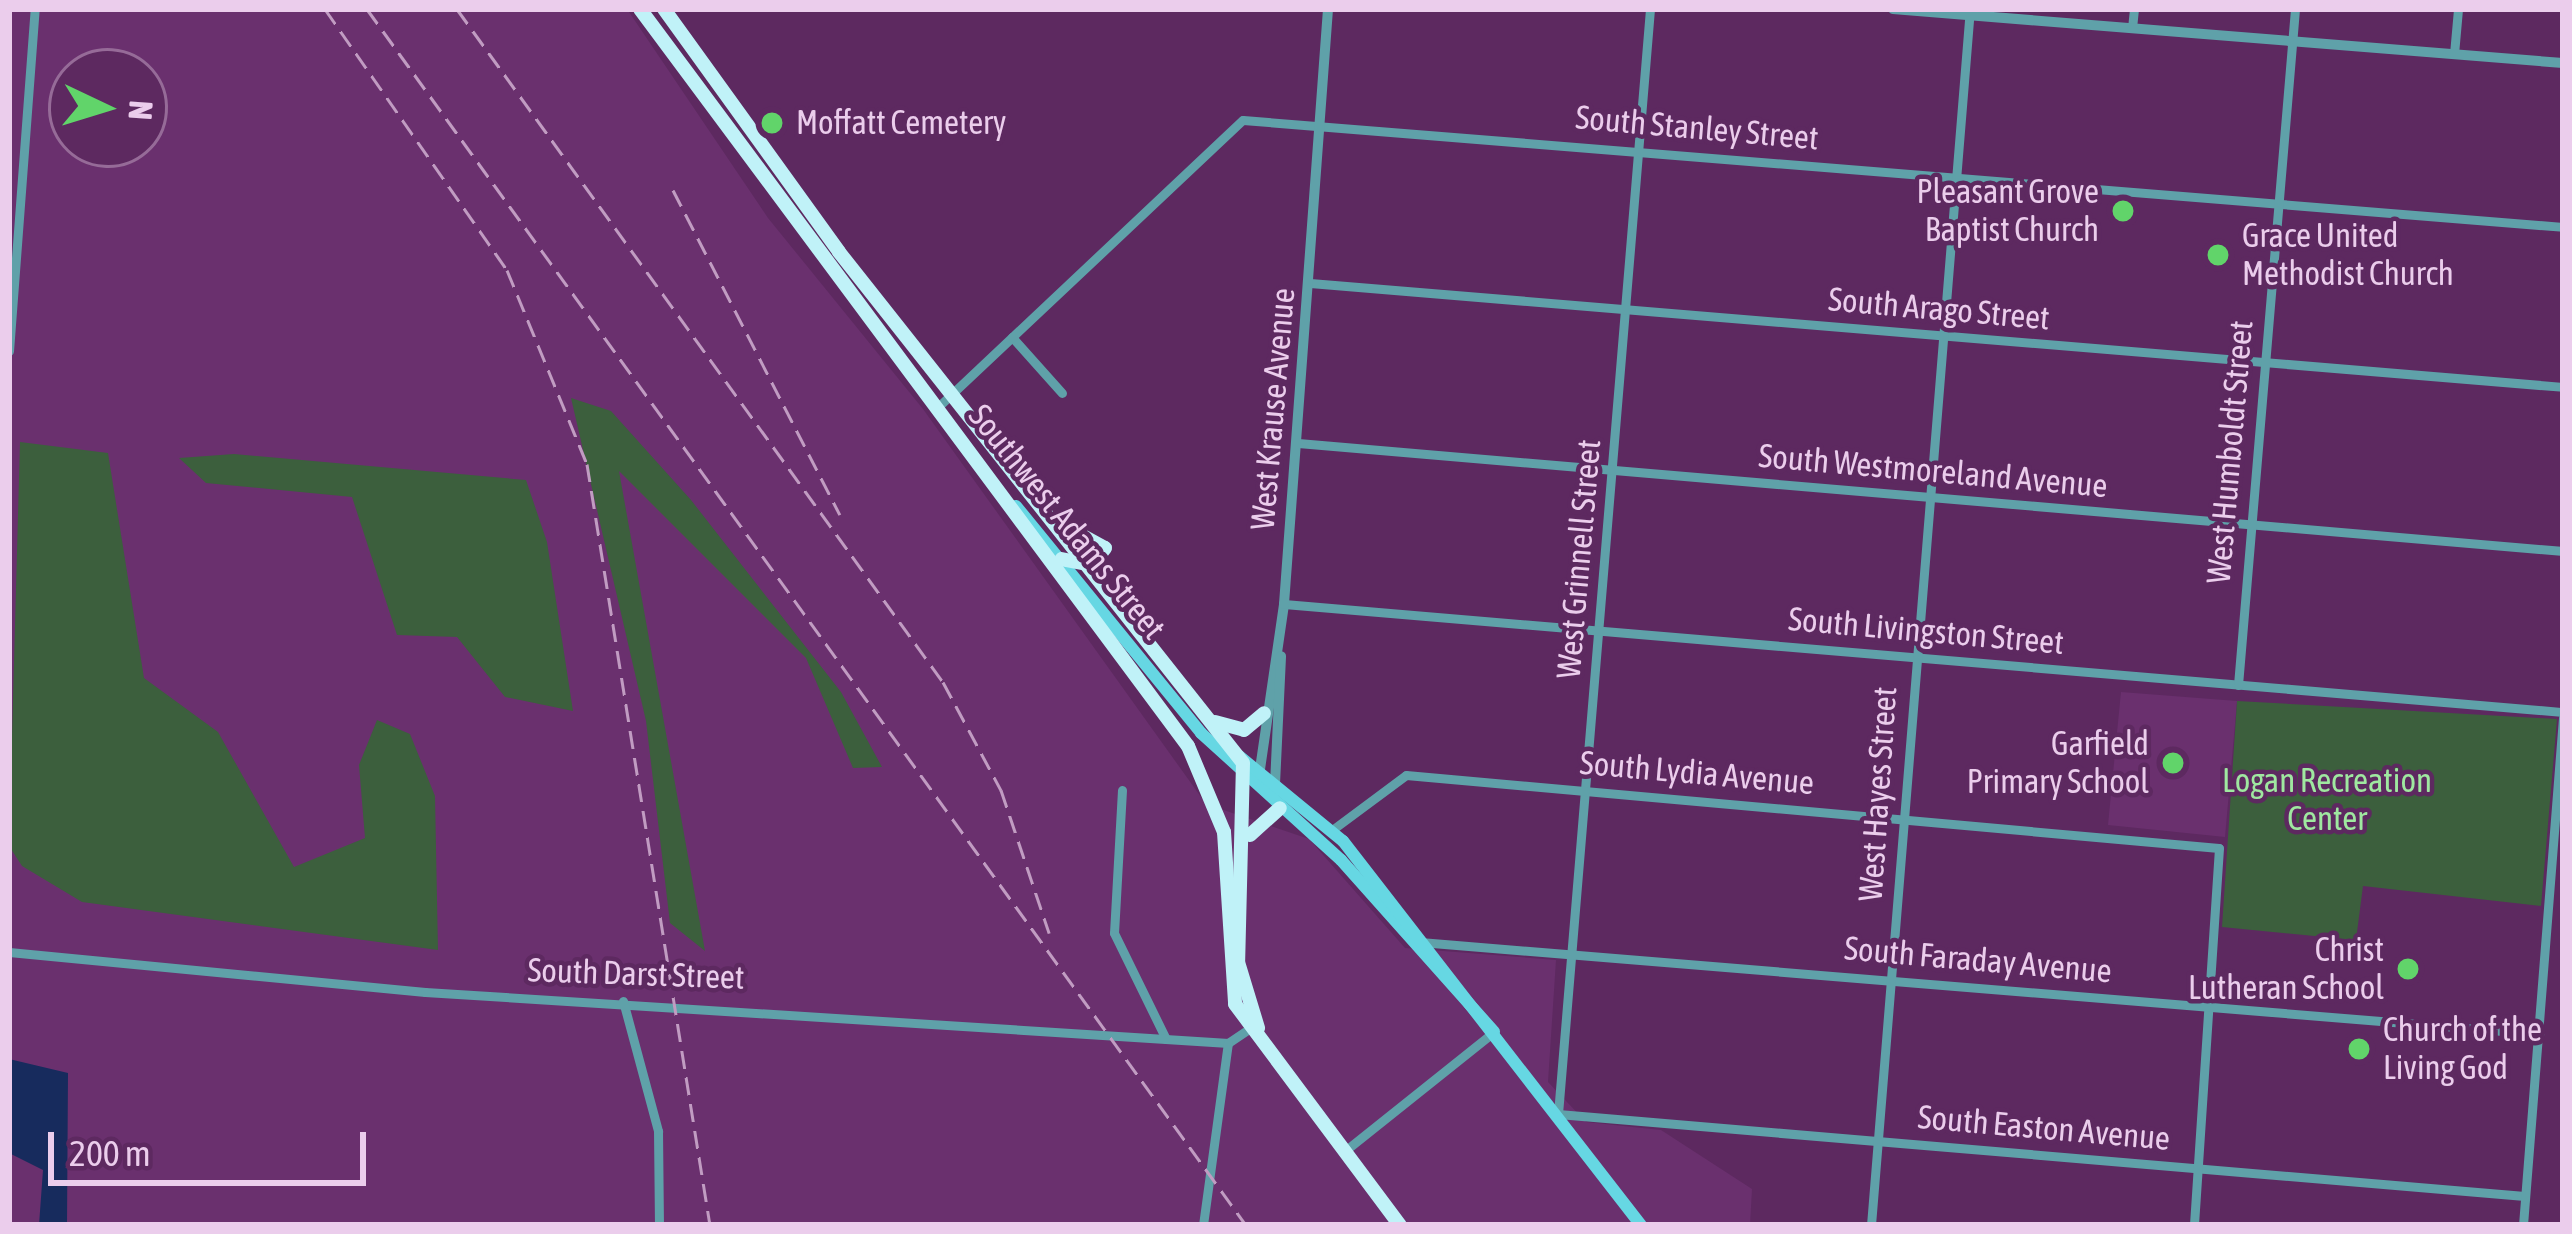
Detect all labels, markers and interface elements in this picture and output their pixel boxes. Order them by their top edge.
north arrow [48,48,168,168]
street label: South Stanley Street [1574,98,1820,158]
text: N [121,99,161,121]
place label: Moffatt Cemetery [796,103,1006,143]
marker: Moffatt Cemetery [759,110,785,136]
place label: Pleasant Grove Baptist Church [1916,172,2099,250]
marker: Pleasant Grove Baptist Church [2110,198,2136,224]
place label: Grace United Methodist Church [2242,216,2454,294]
marker: Grace United Methodist Church [2205,242,2231,268]
street label: South Arago Street [1827,280,2051,338]
street label: West Krause Avenue [1243,286,1303,532]
street label: West Humboldt Street [2199,319,2261,585]
street label: Southwest Adams Street [960,397,1174,647]
street label: South Westmoreland Avenue [1757,436,2109,506]
street label: West Grinnell Street [1549,438,1609,680]
street label: South Livingston Street [1787,599,2065,663]
street label: West Hayes Street [1851,685,1905,903]
place label: Garfield Primary School [1967,724,2149,802]
street label: South Lydia Avenue [1578,743,1816,803]
marker: Garfield Primary School [2160,750,2186,776]
park label: Logan Recreation Center [2222,761,2432,839]
street label: South Faraday Avenue [1843,929,2113,991]
place label: Christ Lutheran School [2188,930,2384,1008]
street label: South Darst Street [527,950,745,998]
marker: Christ Lutheran School [2395,956,2421,982]
place label: Church of the Living God [2383,1010,2542,1088]
marker: Church of the Living God [2346,1036,2372,1062]
street label: South Easton Avenue [1916,1097,2172,1159]
scale bar [54,1108,372,1182]
text: 200 m [69,1132,151,1174]

